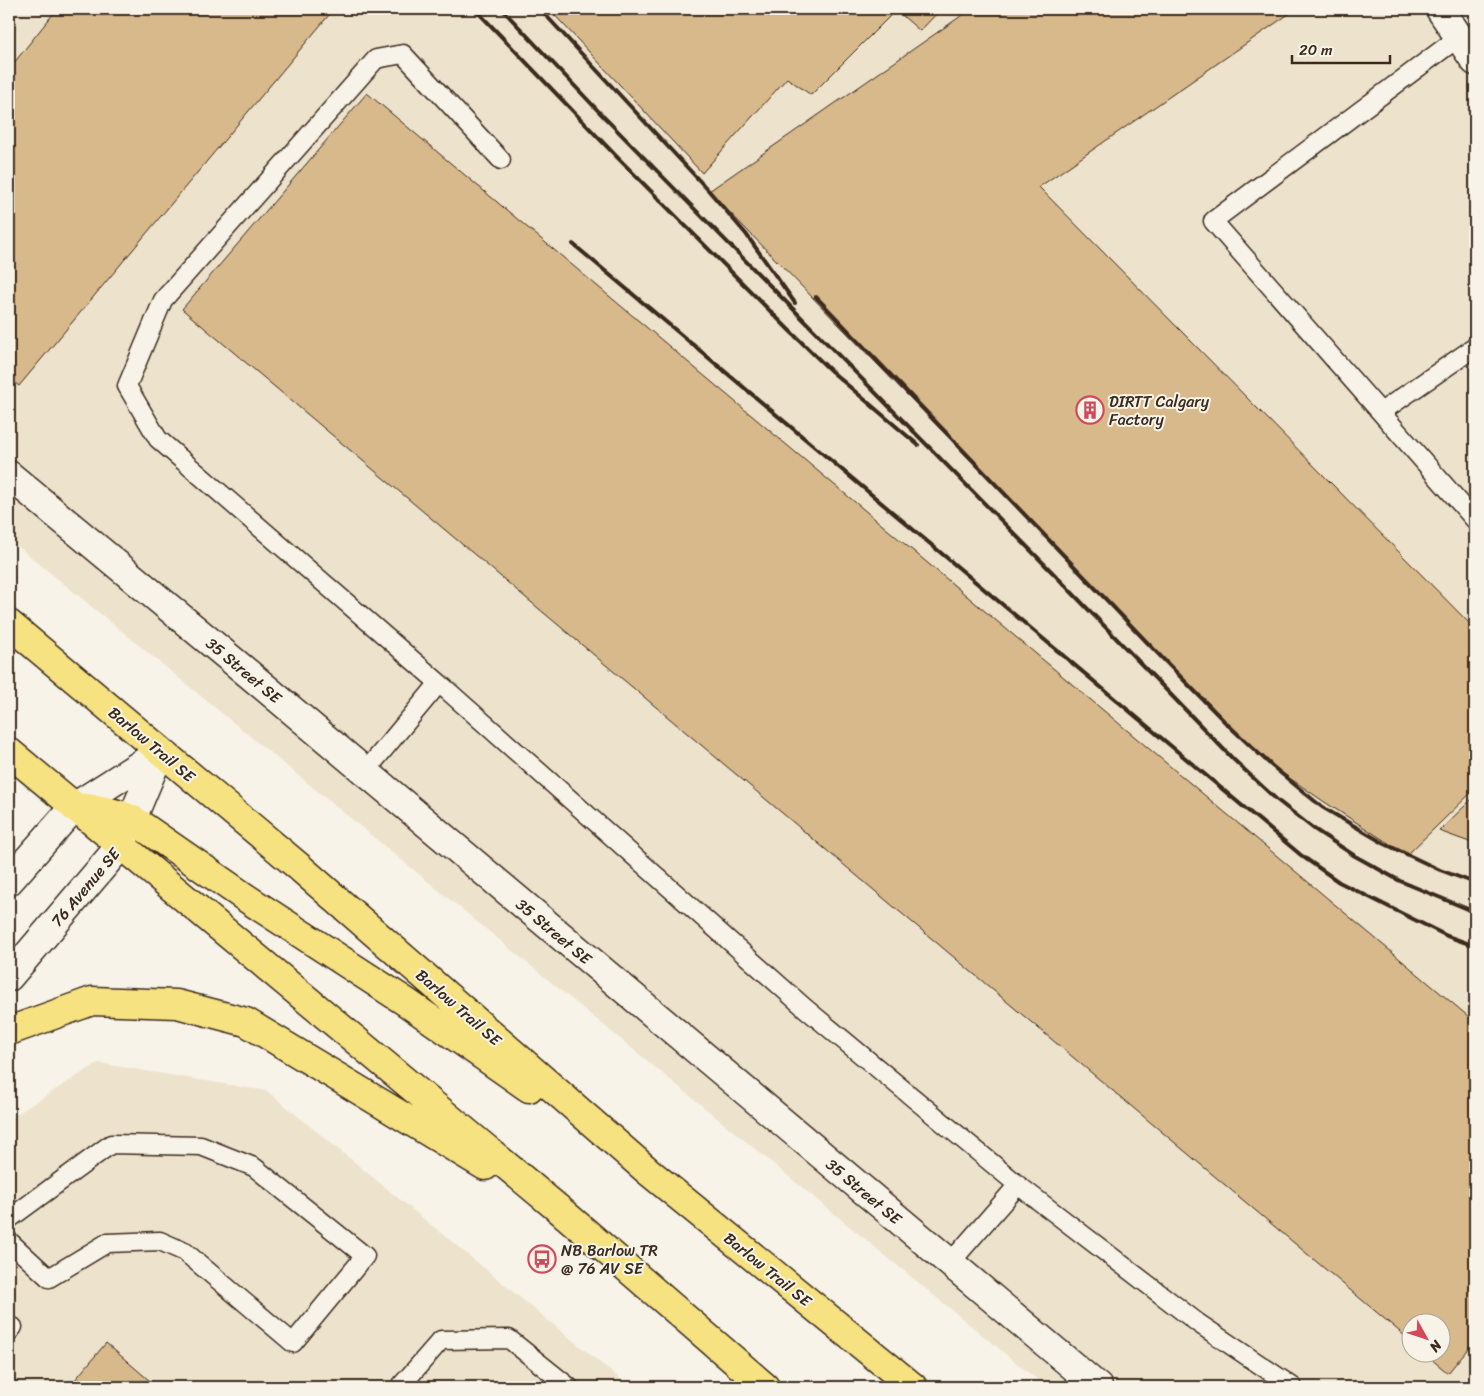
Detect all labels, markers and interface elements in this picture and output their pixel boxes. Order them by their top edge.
scale bar [1292,32,1389,64]
text: 20 m [1299,37,1333,63]
place label: DIRTT Calgary Factory [1109,387,1210,434]
building icon: DIRTT Calgary Factory [1075,395,1105,425]
street label: 35 Street SE [199,630,289,712]
street label: Barlow Trail SE [101,699,203,790]
street label: 76 Avenue SE [43,840,128,934]
street label: 35 Street SE [509,891,599,973]
street label: Barlow Trail SE [409,961,509,1054]
street label: 35 Street SE [819,1151,909,1233]
street label: Barlow Trail SE [717,1225,819,1315]
place label: NB Barlow TR @ 76 AV SE [561,1236,658,1283]
bus stop icon: NB Barlow TR @ 76 AV SE [527,1244,557,1274]
north arrow [1402,1314,1452,1364]
text: N [1423,1334,1449,1358]

